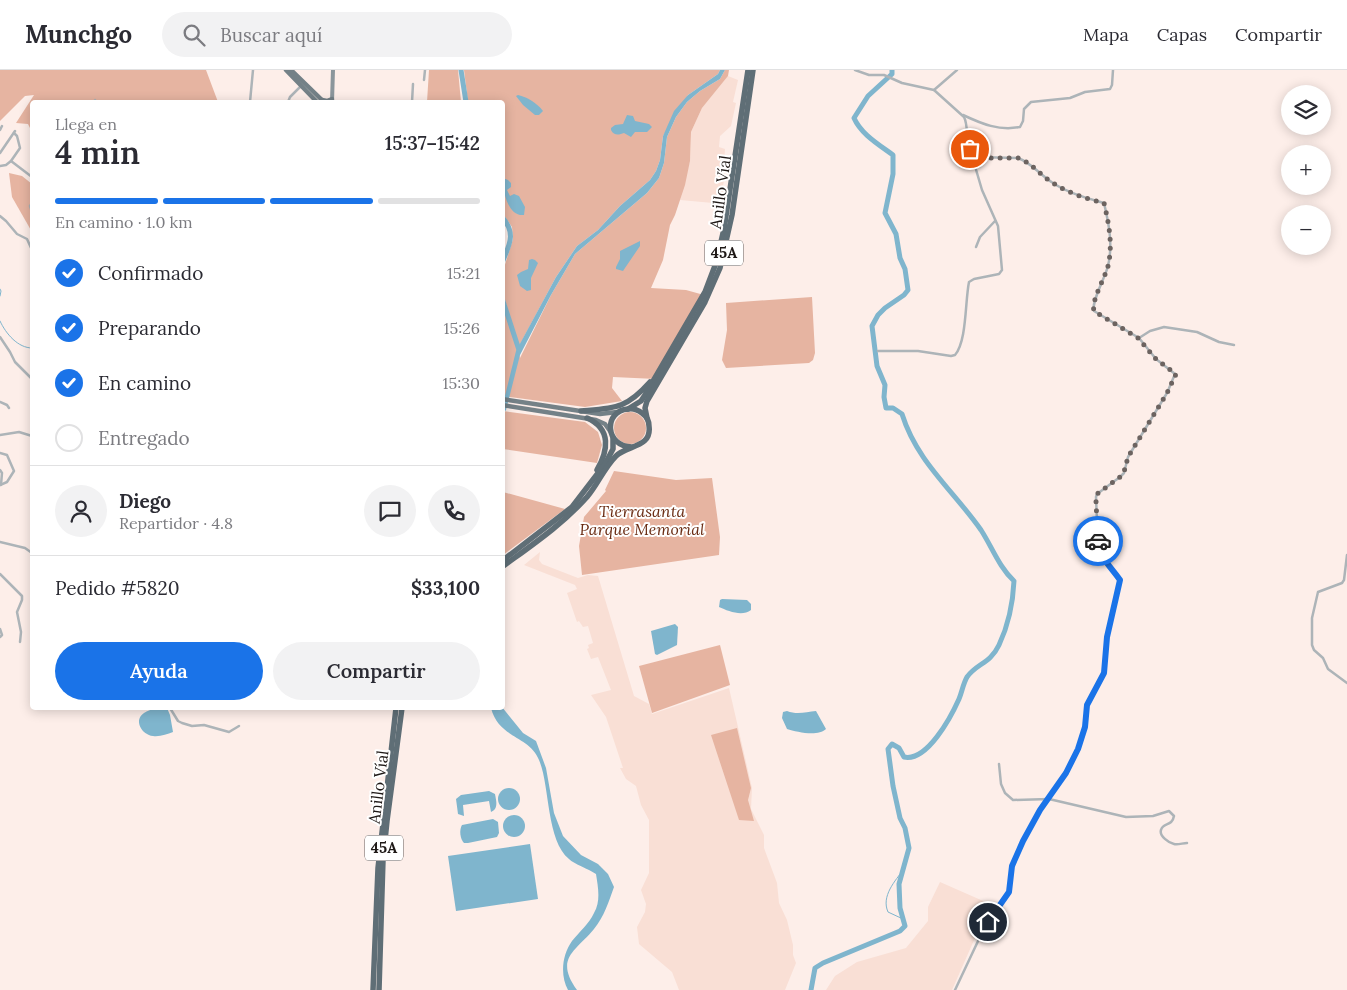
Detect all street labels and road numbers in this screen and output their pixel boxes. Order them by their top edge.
street label: Anillo Víal [705,154,735,231]
road number: 45A [705,240,743,266]
street label: Anillo Víal [363,749,392,826]
road number: 45A [365,836,403,860]

